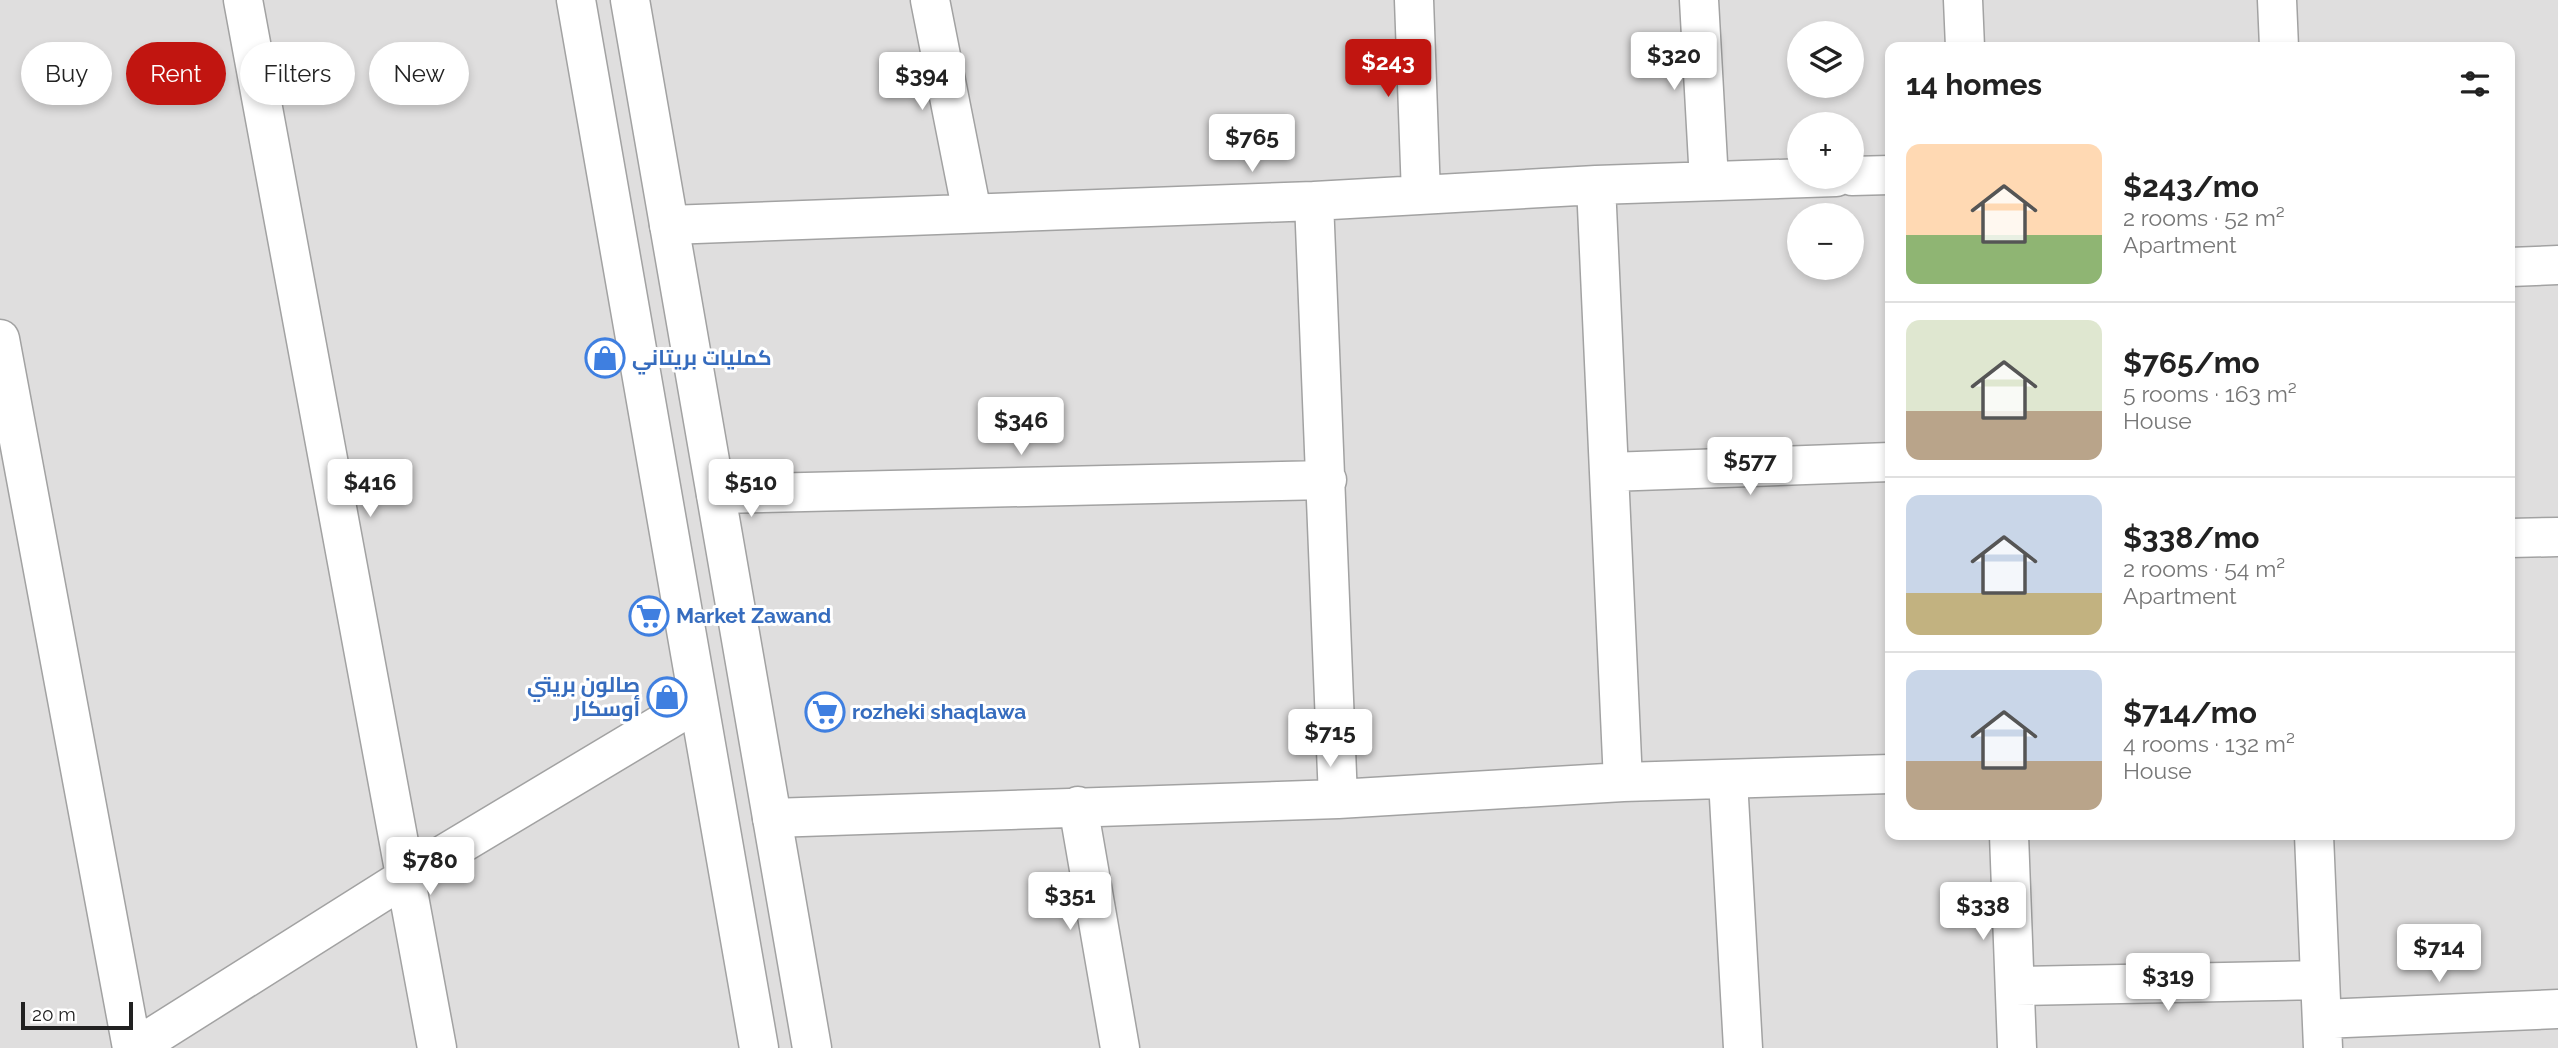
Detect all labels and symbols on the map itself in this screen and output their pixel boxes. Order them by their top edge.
pin: $320 [1633,32,1715,92]
pin: $243 [1347,40,1429,99]
pin: $394 [881,52,963,112]
pin: $765 [1211,114,1293,174]
shop icon: كمليات بريتاني [584,337,626,379]
place label: كمليات بريتاني [632,345,772,375]
pin: $346 [980,398,1062,457]
pin: $577 [1709,438,1791,497]
pin: $416 [329,460,411,519]
pin: $510 [710,460,792,519]
supermarket icon: Market Zawand [628,595,670,637]
place label: Market Zawand [676,603,831,628]
place label: صالون بريتي أوسكار [527,672,640,722]
shop icon: صالون بريتي أوسكار [646,676,688,718]
supermarket icon: rozheki shaqlawa [804,691,846,733]
place label: rozheki shaqlawa [852,699,1026,724]
pin: $715 [1289,710,1371,769]
pin: $780 [389,838,471,897]
pin: $351 [1029,872,1111,932]
pin: $338 [1942,883,2024,942]
pin: $714 [2398,925,2480,984]
pin: $319 [2127,954,2209,1013]
scale bar [21,999,133,1031]

